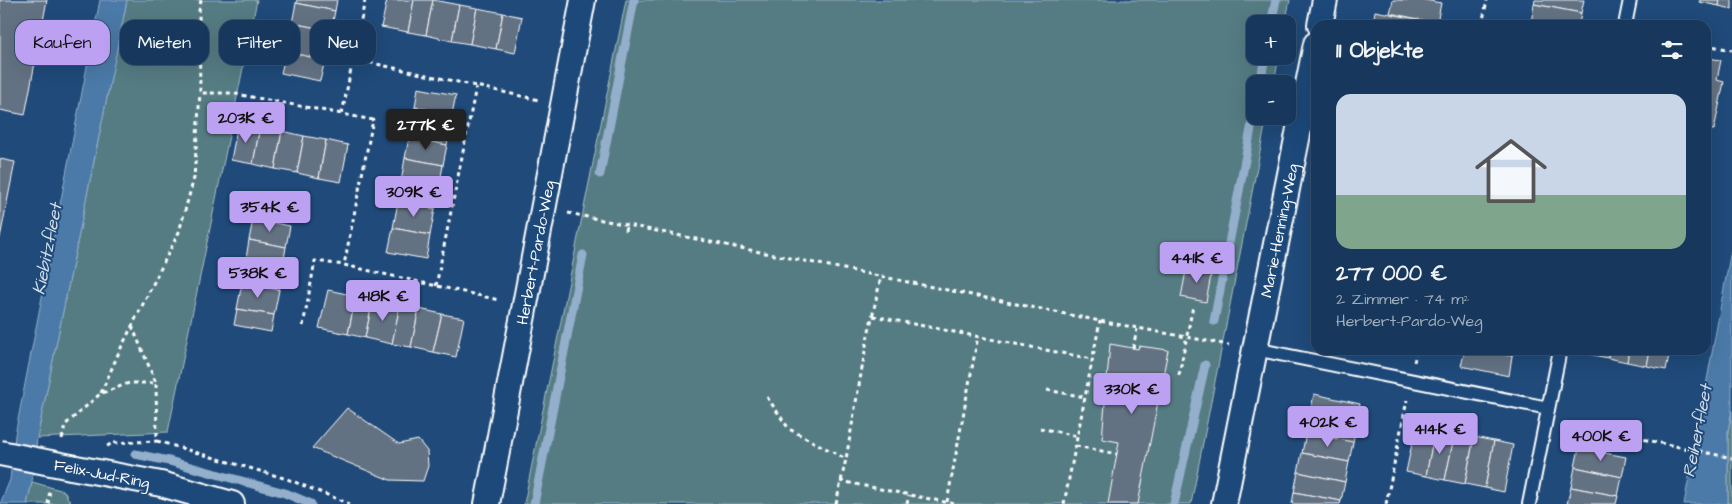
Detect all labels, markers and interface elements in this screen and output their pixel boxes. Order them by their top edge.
map controls [1246,15,1296,125]
button: + [1246,15,1296,65]
chip: Kaufen [15,20,110,65]
chip: Mieten [120,20,209,65]
chip: Filter [219,20,300,65]
chip: Neu [310,20,376,65]
text: 11 Objekte [1336,36,1424,65]
icon: filters [1658,36,1686,64]
button: − [1246,75,1296,125]
pin: 203K € [205,102,287,144]
text: 203K € [218,107,274,129]
pin: 277K € [385,108,467,151]
text: 277K € [397,114,455,136]
icon: home [1466,126,1556,216]
street label: Marie-Henning-Weg [1256,162,1305,300]
pin: 309K € [373,176,455,218]
street label: Herbert-Pardo-Weg [511,179,561,327]
text: 309K € [386,181,442,203]
pin: 354K € [229,190,311,233]
text: 354K € [240,196,300,218]
water label: Kiebitzfleet [26,200,69,297]
pin: 441K € [1156,242,1238,284]
text: 441K € [1171,247,1223,269]
pin: 538K € [217,256,299,299]
text: 277 000 € [1336,259,1447,288]
text: 538K € [229,262,287,284]
pin: 418K € [342,280,424,322]
text: 418K € [357,285,409,307]
text: 2 Zimmer · 74 m² [1336,288,1470,310]
text: Herbert-Pardo-Weg [1336,310,1482,332]
pin: 330K € [1091,372,1173,415]
text: 330K € [1104,378,1160,400]
water label: Reiherfleet [1676,381,1719,480]
pin: 402K € [1287,406,1369,448]
text: 402K € [1299,411,1357,433]
pin: 414K € [1399,412,1481,455]
text: 414K € [1414,418,1466,440]
pin: 400K € [1560,420,1642,462]
text: 400K € [1571,425,1631,447]
street label: Felix-Jud-Ring [52,454,152,495]

